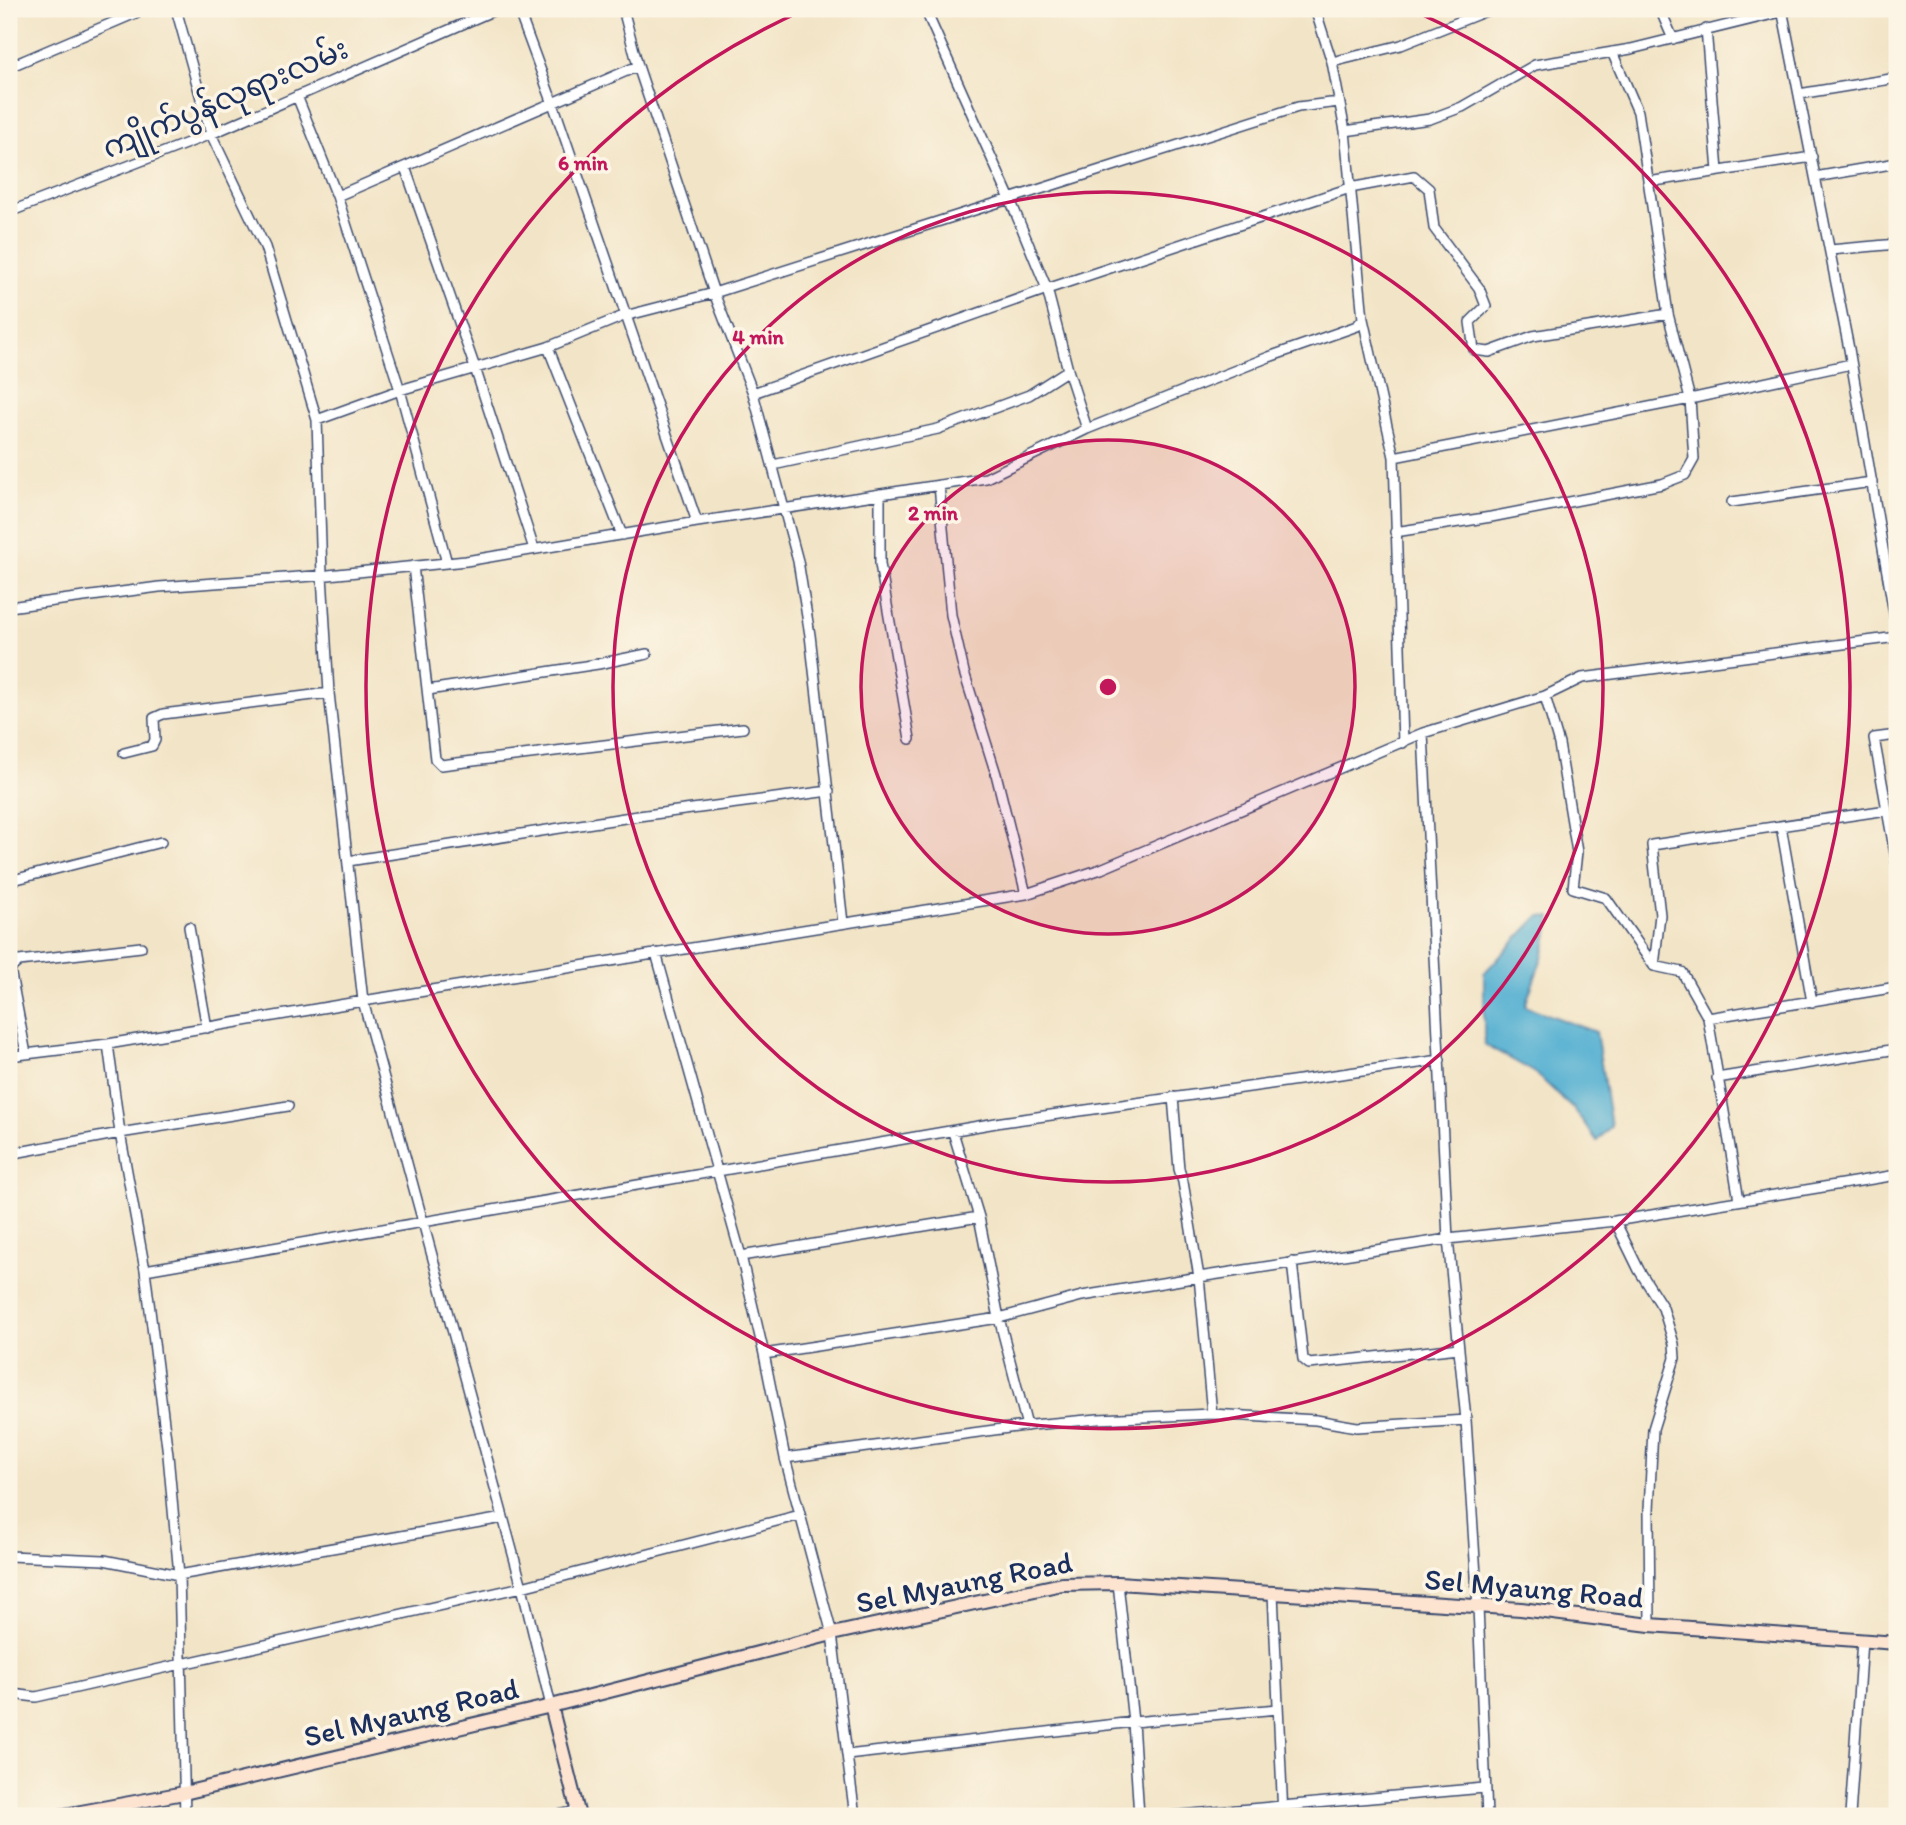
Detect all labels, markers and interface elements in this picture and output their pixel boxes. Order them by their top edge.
street label: ကျိုက်ပွန်လုရားလမ်း [95,27,356,173]
text: 6 min [558,150,609,175]
text: 4 min [732,324,785,349]
text: 2 min [908,500,959,525]
centre of rings [1096,675,1120,699]
street label: Sel Myaung Road [853,1543,1075,1621]
street label: Sel Myaung Road [1423,1560,1645,1616]
street label: Sel Myaung Road [300,1669,522,1755]

